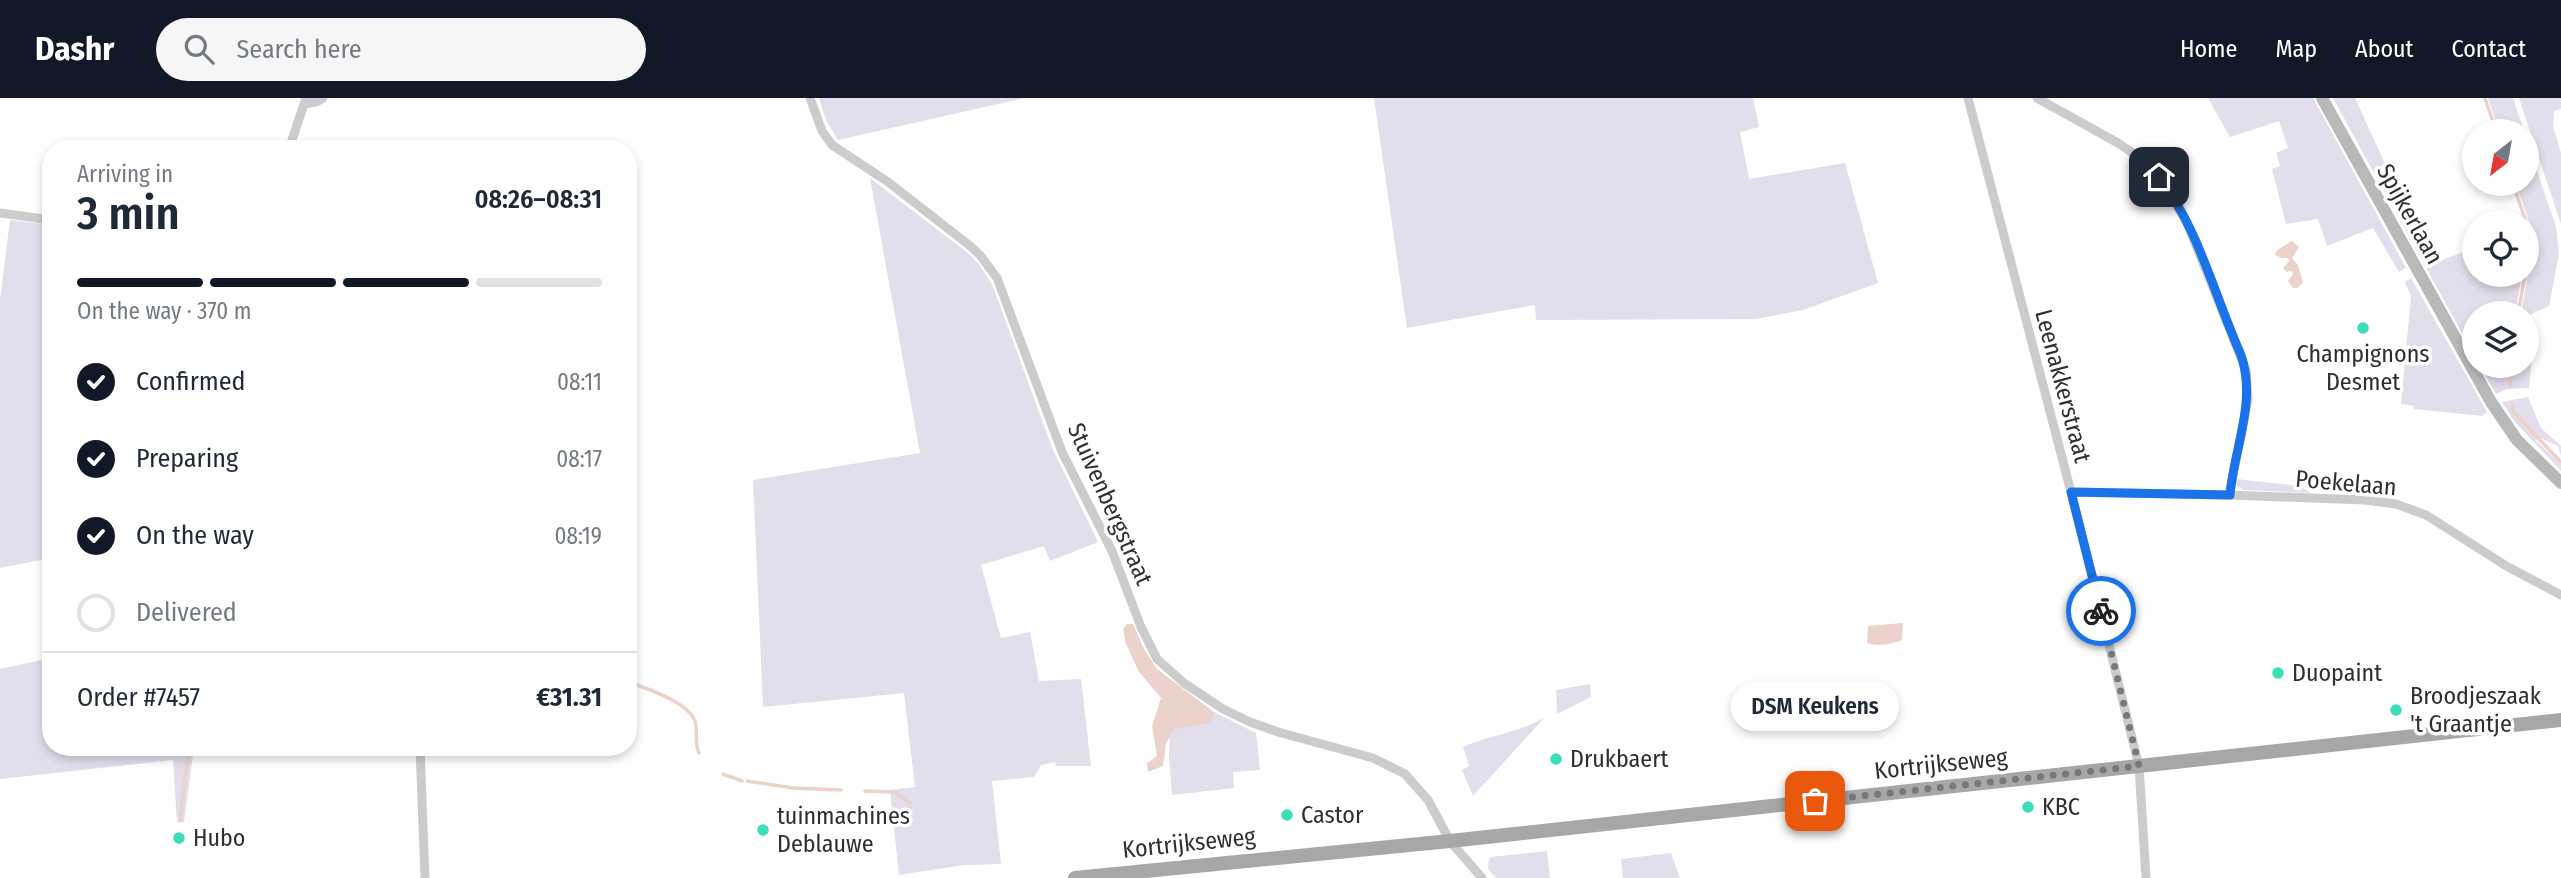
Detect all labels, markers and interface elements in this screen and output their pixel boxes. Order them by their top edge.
search box [156,18,646,81]
text: Dashr [35,29,114,69]
icon: search [180,30,218,68]
text: Search here [236,34,362,65]
text: Home [2180,35,2237,63]
text: Map [2275,35,2317,63]
text: About [2355,35,2413,63]
text: Contact [2451,35,2526,63]
north arrow [2462,119,2539,196]
map controls [2462,119,2539,378]
pin [2129,147,2189,207]
icon: home [2140,158,2178,196]
street label: Spijkerlaan [2371,159,2449,269]
text: Arriving in [77,160,173,188]
text: 08:26–08:31 [475,184,602,215]
text: 3 min [77,186,180,241]
button: locate [2462,210,2539,287]
text: On the way · 370 m [77,297,251,325]
button: layers [2462,301,2539,378]
street label: Leenakkerstraat [2029,306,2097,466]
marker: Champignons Desmet [2355,320,2371,336]
place label: Champignons Desmet [2296,340,2430,396]
icon: check [77,363,115,401]
text: Confirmed [136,366,246,397]
text: 08:11 [557,368,602,396]
street label: Stuivenbergstraat [1062,419,1158,589]
icon: check [77,440,115,478]
text: Preparing [136,443,238,474]
text: 08:17 [556,445,602,473]
street label: Poekelaan [2294,465,2398,501]
icon: check [77,517,115,555]
text: On the way [136,520,254,551]
text: 08:19 [554,522,602,550]
courier [2066,576,2136,646]
icon: bike [2082,592,2120,630]
text: Delivered [136,597,237,628]
place label: Duopaint [2292,659,2382,687]
marker: Duopaint [2270,665,2286,681]
text: Order #7457 [77,682,200,713]
text: €31.31 [536,682,602,713]
callout: DSM Keukens [1731,682,1899,731]
place label: Broodjeszaak 't Graantje [2410,682,2542,738]
text: DSM Keukens [1751,692,1879,720]
marker: Broodjeszaak 't Graantje [2388,702,2404,718]
street label: Kortrijkseweg [1873,743,2010,785]
place label: Drukbaert [1570,745,1669,773]
marker: Drukbaert [1548,751,1564,767]
pin [1785,771,1845,831]
icon: bag [1796,782,1834,820]
place label: KBC [2042,793,2080,821]
marker: KBC [2020,799,2036,815]
place label: Castor [1301,801,1364,829]
place label: tuinmachines Deblauwe [777,802,910,858]
marker: Castor [1279,807,1295,823]
marker: tuinmachines Deblauwe [755,822,771,838]
street label: Kortrijkseweg [1121,822,1258,864]
place label: Hubo [193,824,246,852]
marker: Hubo [171,830,187,846]

